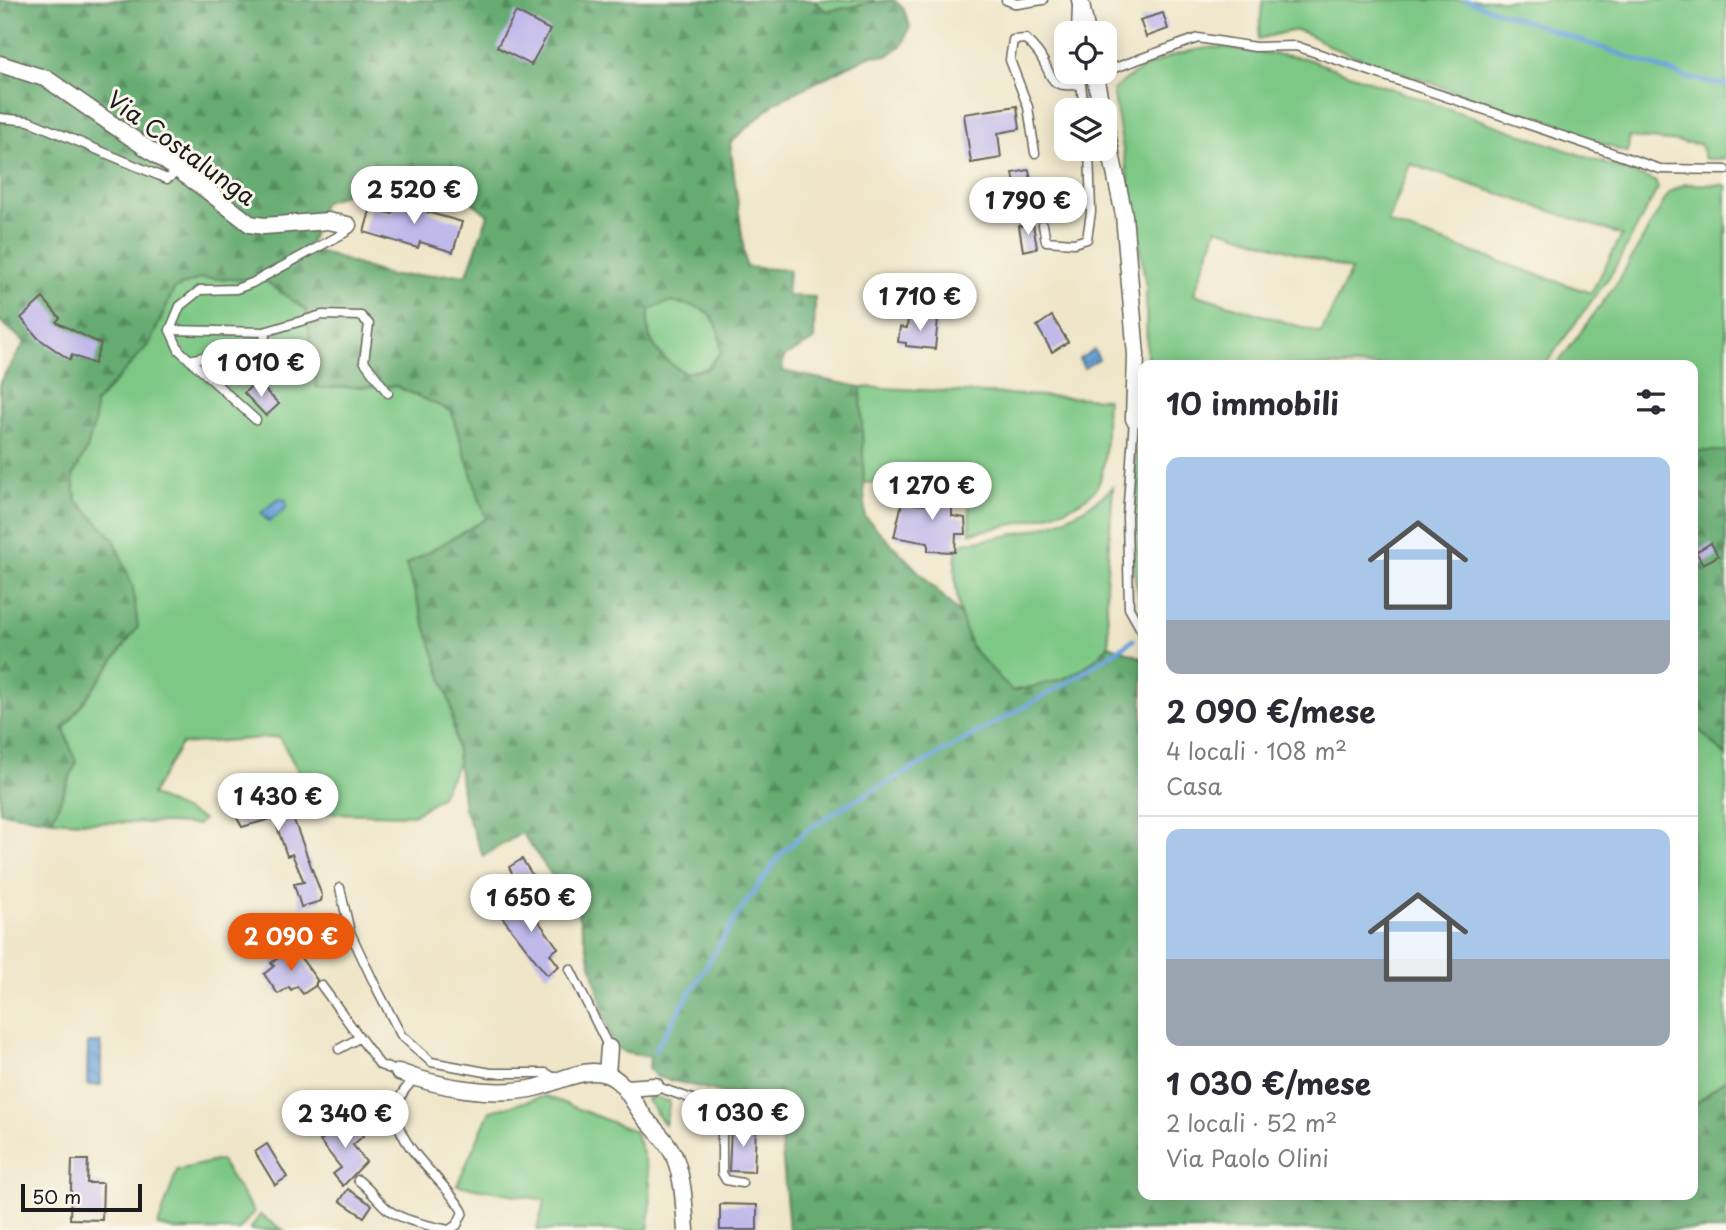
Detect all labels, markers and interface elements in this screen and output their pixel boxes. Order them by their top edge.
map controls [1054,21,1117,161]
button: locate [1054,21,1117,84]
street label: Via Costalunga [100,81,264,213]
button: layers [1054,98,1117,161]
pin: 2 520 € [349,166,479,226]
text: 2 520 € [367,171,461,206]
pin: 1 790 € [963,177,1093,237]
text: 1 790 € [985,182,1071,217]
pin: 1 710 € [855,274,985,333]
text: 1 710 € [879,278,961,313]
pin: 1 010 € [196,340,326,399]
text: 1 010 € [217,344,305,379]
text: 10 immobili [1166,380,1339,425]
icon: filters [1632,383,1670,421]
pin: 1 270 € [867,462,997,522]
text: 1 270 € [889,467,975,502]
icon: home [1355,502,1481,628]
text: 2 090 €/mese [1166,688,1376,733]
text: 4 locali · 108 m² [1166,733,1347,768]
text: Casa [1166,768,1222,803]
pin: 1 430 € [213,774,343,833]
text: 1 430 € [234,778,323,813]
pin: 1 650 € [466,874,596,934]
icon: home [1355,874,1481,1000]
text: 1 650 € [486,879,576,914]
pin: 2 090 € [226,914,356,973]
text: 2 090 € [244,918,338,953]
text: 1 030 €/mese [1166,1060,1371,1105]
pin: 2 340 € [280,1090,410,1150]
pin: 1 030 € [678,1090,808,1149]
text: 1 030 € [697,1094,789,1129]
text: 2 340 € [298,1095,392,1130]
text: 2 locali · 52 m² [1166,1105,1337,1140]
text: Via Paolo Olini [1166,1140,1329,1175]
scale bar [21,1181,142,1213]
text: 50 m [32,1182,81,1210]

